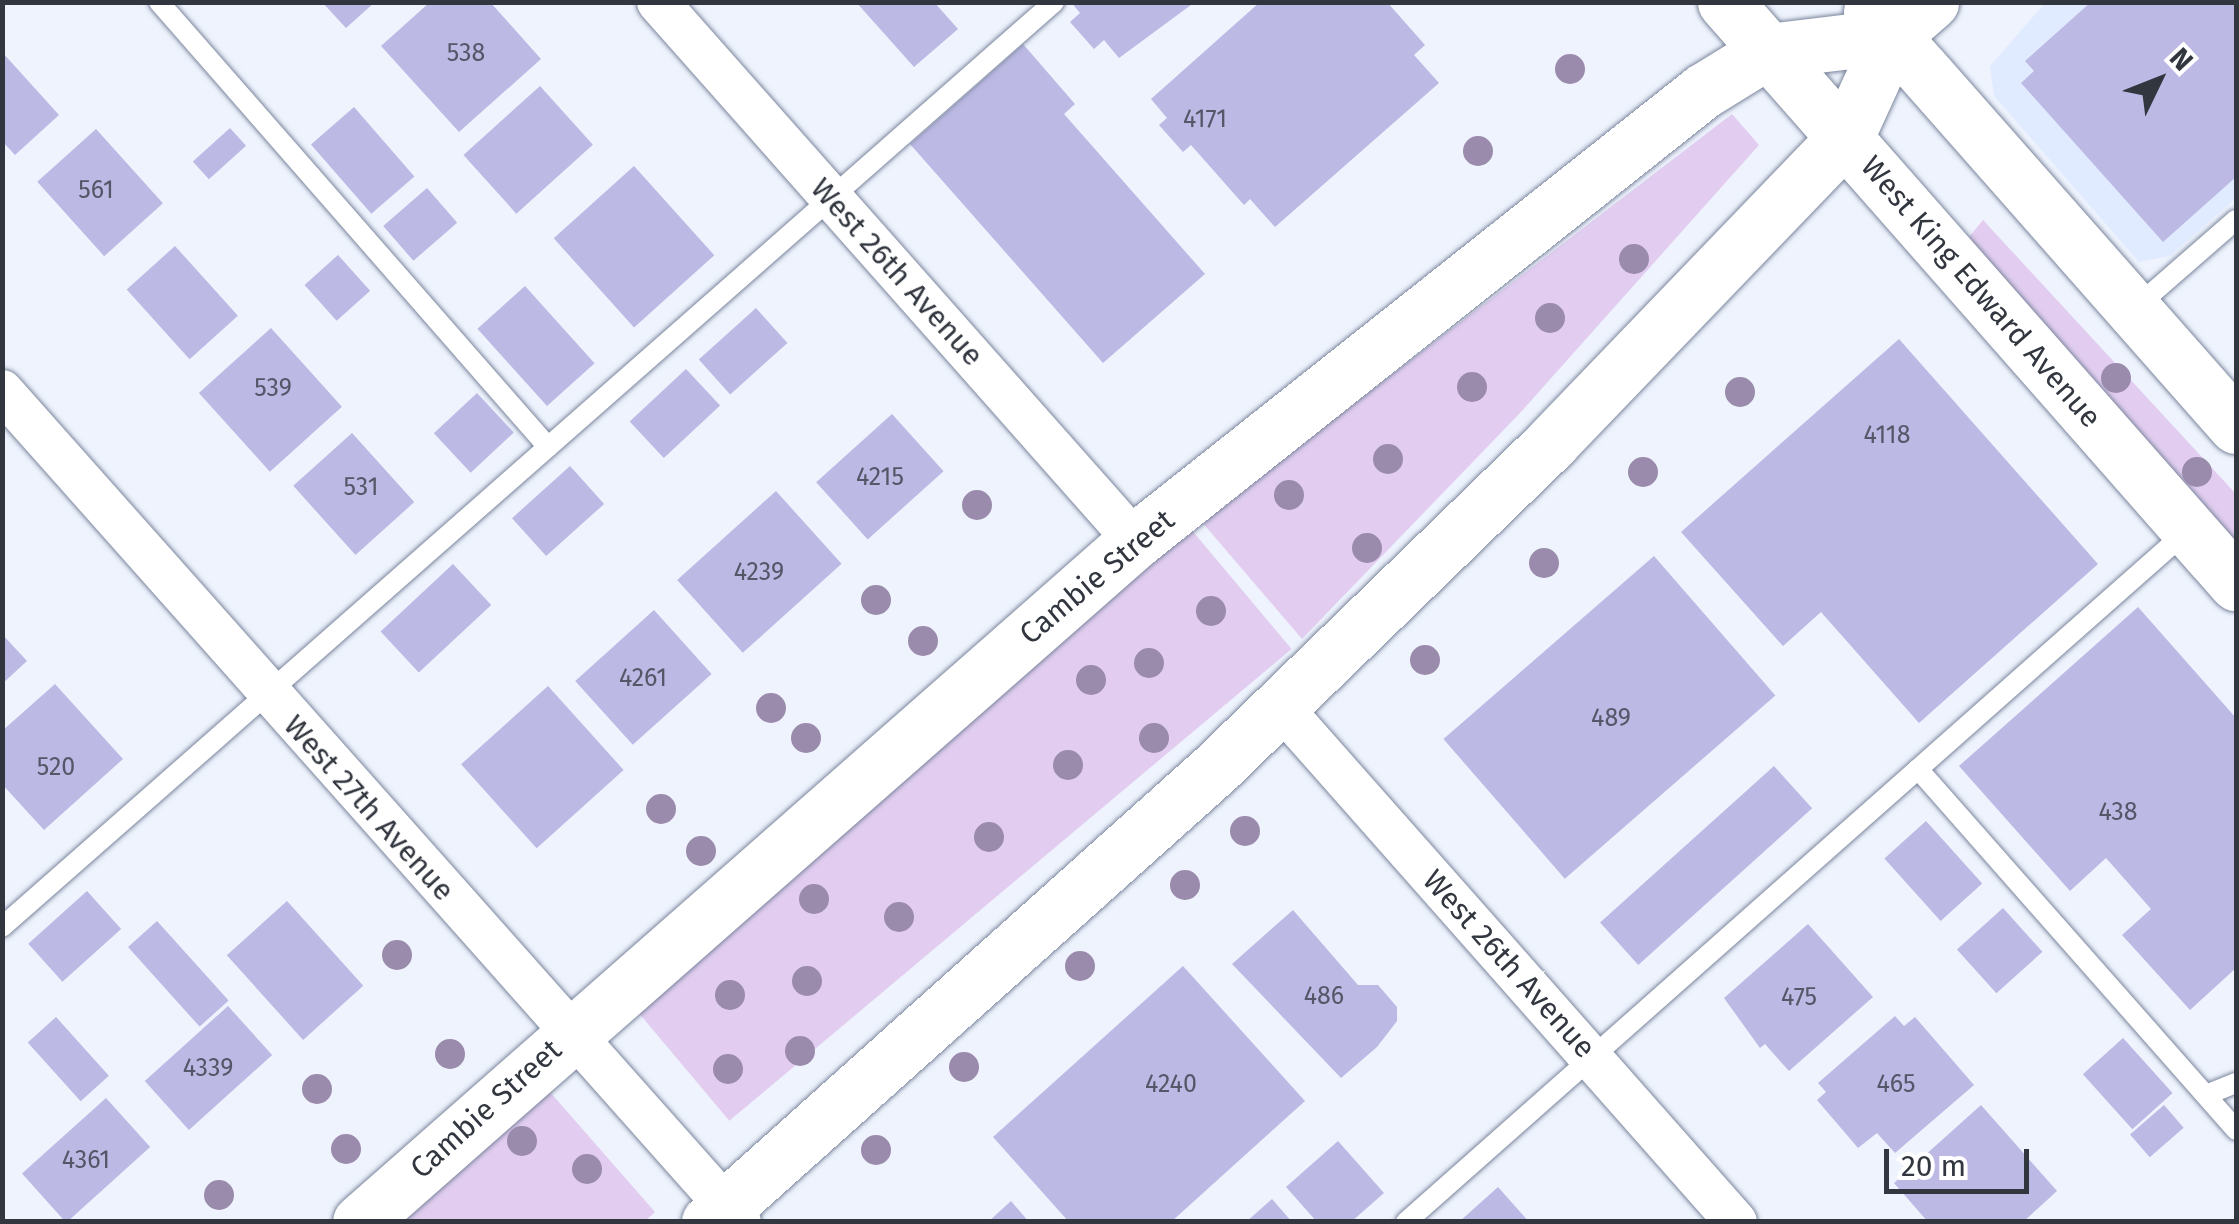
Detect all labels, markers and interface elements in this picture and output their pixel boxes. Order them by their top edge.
north arrow [2109,30,2209,130]
house number: 538 [447,38,485,68]
text: N [2163,41,2200,77]
house number: 4171 [1183,104,1227,134]
street label: West King Edward Avenue [1853,149,2109,435]
street label: West 26th Avenue [803,171,991,373]
house number: 561 [78,175,114,205]
house number: 539 [254,373,292,403]
house number: 4118 [1864,420,1910,450]
house number: 4215 [856,462,904,492]
house number: 531 [343,472,379,502]
street label: Cambie Street [1012,502,1182,652]
house number: 4239 [734,557,784,587]
house number: 4261 [619,663,667,693]
house number: 489 [1591,703,1631,733]
street label: West 27th Avenue [276,708,462,908]
house number: 520 [37,752,75,782]
house number: 438 [2098,797,2138,827]
street label: West 26th Avenue [1415,863,1603,1065]
house number: 486 [1304,981,1344,1011]
house number: 475 [1781,982,1817,1012]
street label: Cambie Street [403,1032,569,1186]
house number: 4339 [183,1053,233,1083]
house number: 4240 [1145,1069,1197,1099]
house number: 465 [1876,1069,1916,1099]
scale bar [1889,1129,2034,1191]
house number: 4361 [62,1145,110,1175]
text: 20 m [1901,1148,1966,1184]

